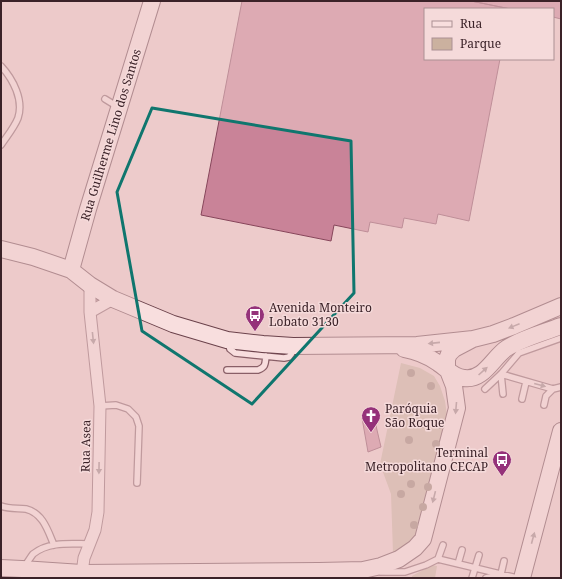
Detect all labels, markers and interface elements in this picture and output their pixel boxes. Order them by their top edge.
legend [424,8,554,60]
text: Rua [460,15,482,32]
text: Parque [460,35,501,52]
street label: Rua Guilherme Lino dos Santos [76,47,145,223]
place label: Avenida Monteiro Lobato 3130 [269,299,372,330]
bus stop icon: Avenida Monteiro Lobato 3130 [244,304,266,332]
one-way arrow [508,323,520,329]
one-way arrow [90,332,96,344]
one-way arrow [428,340,440,346]
one-way arrow [478,366,489,375]
one-way arrow [534,382,546,388]
place label: Paróquia São Roque [385,400,445,431]
one-way arrow [452,402,459,415]
church icon: Paróquia São Roque [360,405,382,433]
street label: Rua Asea [77,419,94,472]
place label: Terminal Metropolitano CECAP [365,444,488,475]
bus stop icon: Terminal Metropolitano CECAP [491,449,513,477]
one-way arrow [96,462,102,475]
one-way arrow [430,491,436,503]
one-way arrow [530,532,536,544]

